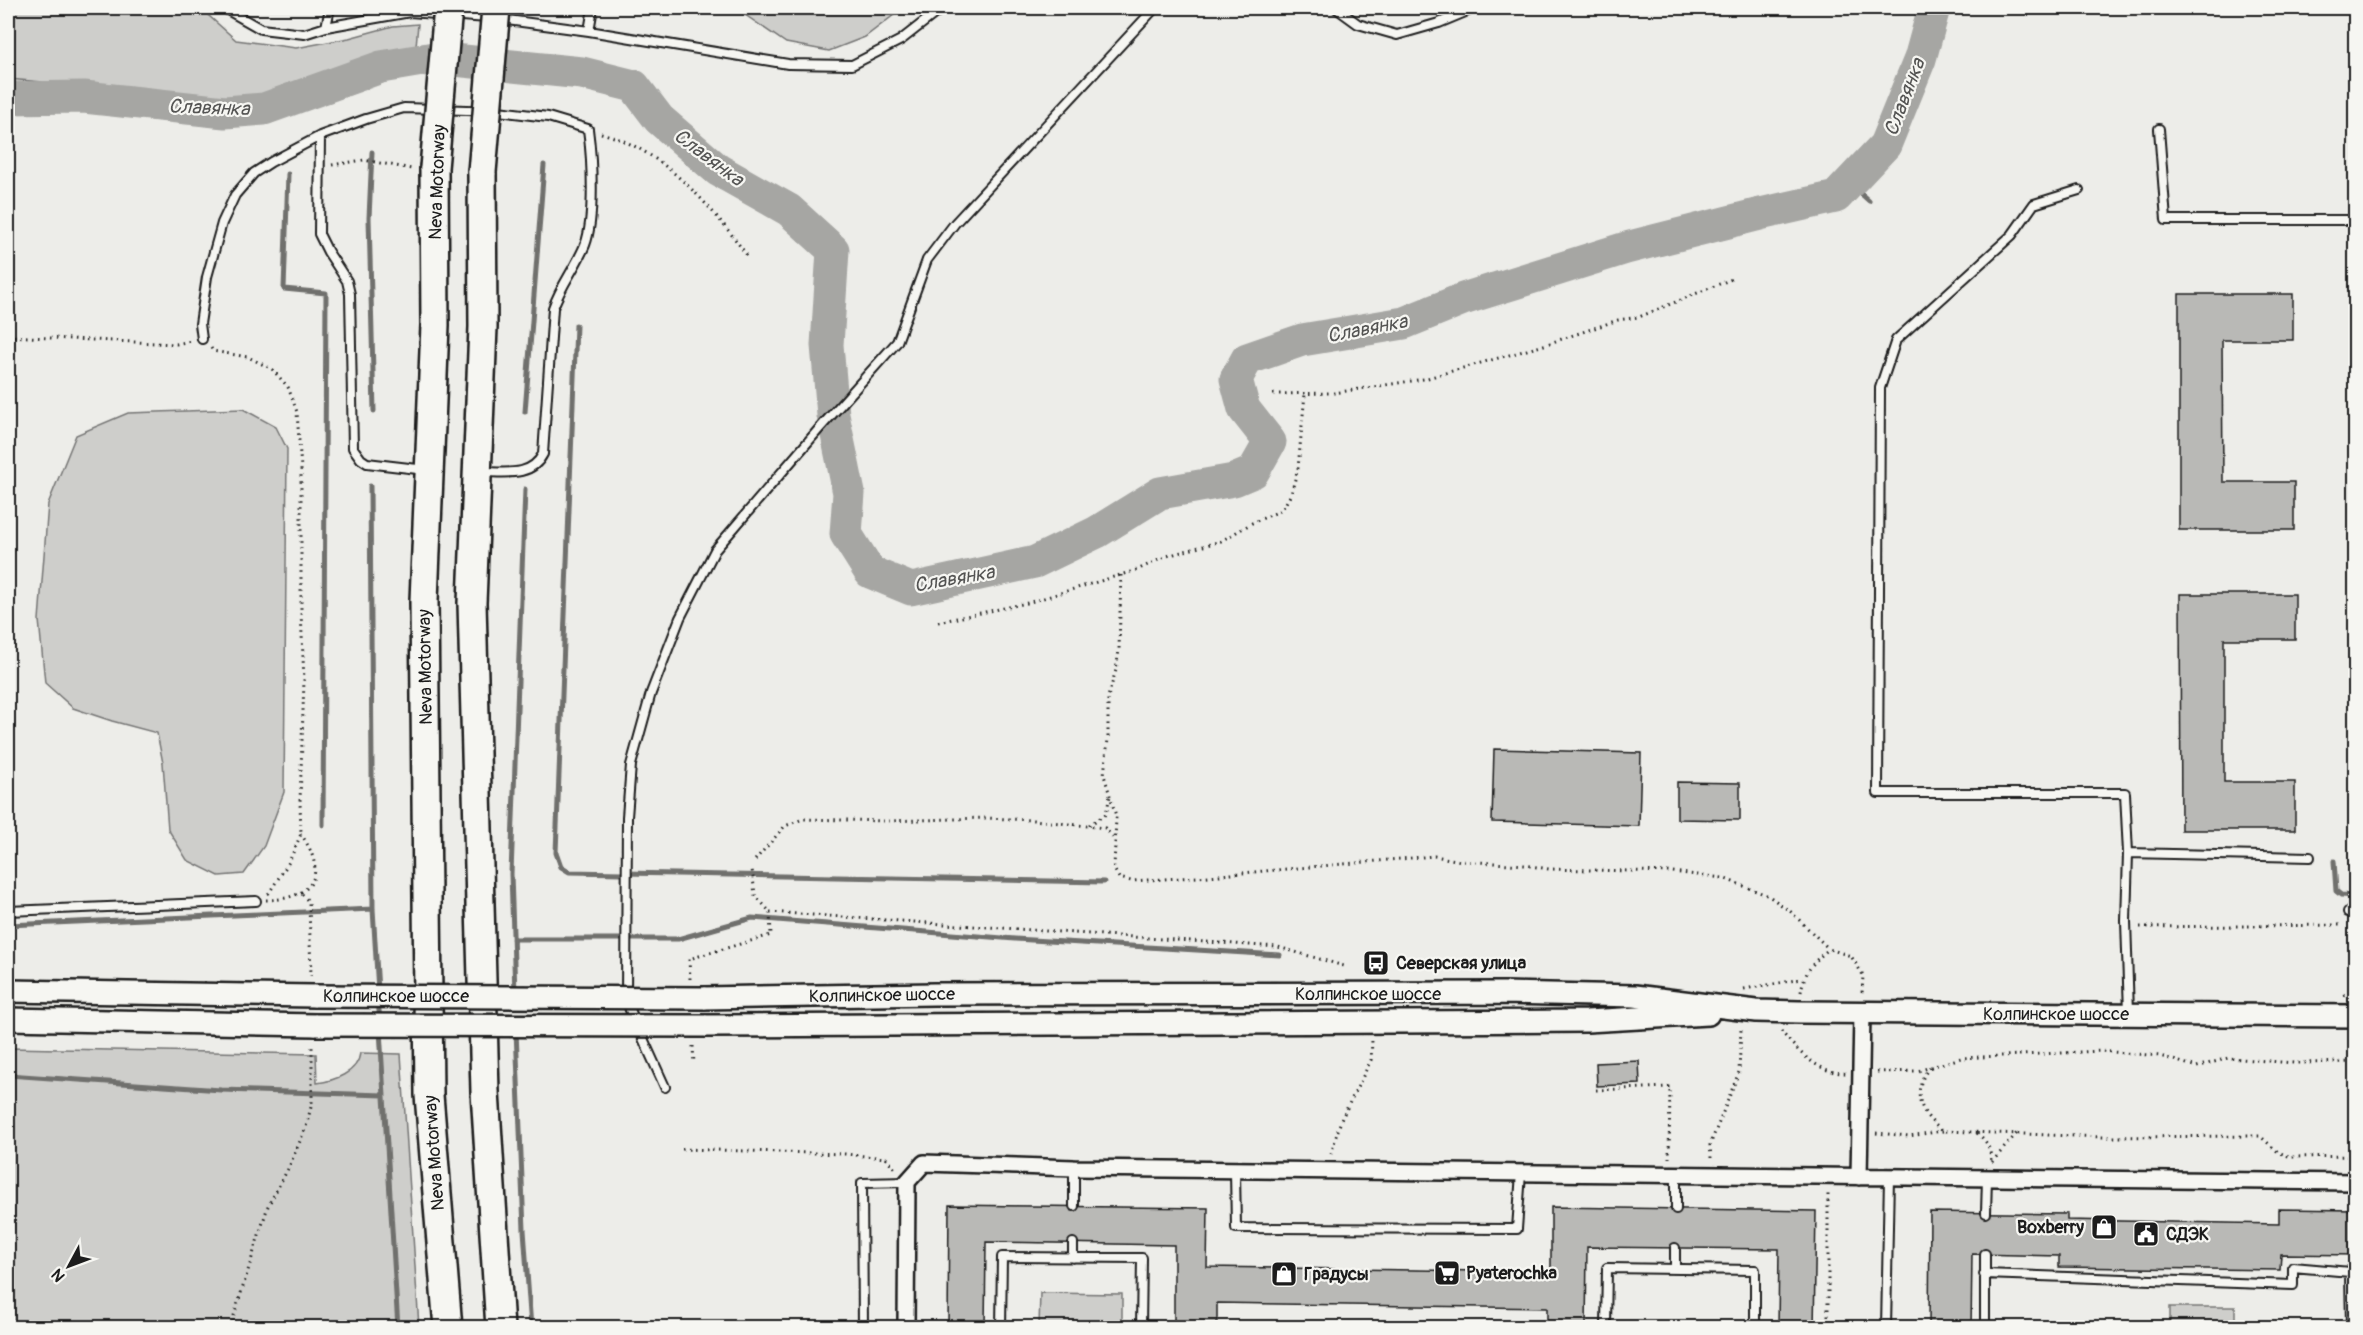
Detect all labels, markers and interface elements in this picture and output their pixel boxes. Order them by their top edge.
water label: Славянка [1878,53,1931,139]
water label: Славянка [168,94,252,121]
water label: Славянка [669,123,750,193]
street label: Neva Motorway [424,124,451,240]
water label: Славянка [1325,308,1411,348]
water label: Славянка [912,559,998,598]
street label: Neva Motorway [413,609,438,725]
bus stop icon: Северская улица [1361,948,1391,978]
place label: Северская улица [1396,952,1527,975]
street label: Колпинское шоссе [809,983,955,1008]
street label: Колпинское шоссе [1295,983,1441,1006]
street label: Колпинское шоссе [323,985,469,1008]
street label: Колпинское шоссе [1983,1003,2129,1026]
street label: Neva Motorway [419,1094,450,1211]
shop icon: Boxberry [2089,1212,2119,1242]
place label: Boxberry [2017,1216,2084,1239]
public building icon: СДЭК [2131,1219,2161,1249]
place label: СДЭК [2166,1223,2209,1246]
north arrow [39,1236,99,1296]
supermarket icon: Pyaterochka [1432,1258,1462,1288]
shop icon: Градусы [1269,1259,1299,1289]
place label: Pyaterochka [1466,1262,1557,1285]
place label: Градусы [1304,1263,1369,1286]
text: N [47,1264,70,1286]

